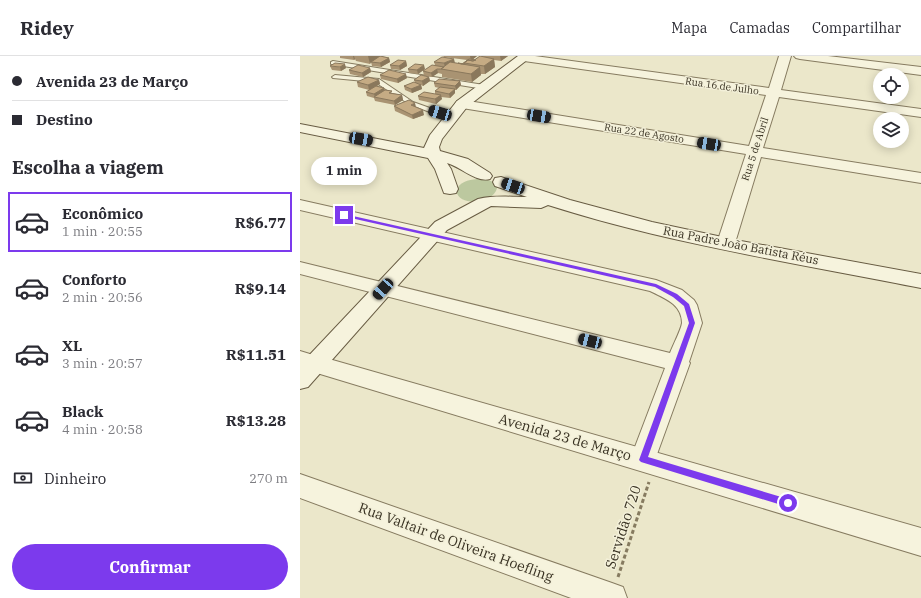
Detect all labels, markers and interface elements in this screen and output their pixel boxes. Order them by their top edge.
text: Ridey [20,16,74,40]
text: Mapa [671,19,707,37]
text: Camadas [729,19,790,37]
text: Compartilhar [812,19,901,37]
map controls [873,68,909,148]
button: locate [873,68,909,104]
text: Avenida 23 de Março [36,72,188,91]
street label: Rua 16 de Julho [684,74,760,98]
car [427,104,453,122]
car [526,108,552,124]
text: Destino [36,110,93,129]
button: layers [873,112,909,148]
street label: Rua 5 de Abril [739,116,771,182]
street label: Rua 22 de Agosto [603,120,685,146]
car [348,131,374,147]
car [696,136,722,152]
text: Escolha a viagem [12,156,164,179]
callout: 1 min [311,157,377,185]
text: 1 min [326,162,362,179]
car [500,176,526,196]
icon: car [14,204,50,240]
text: Econômico [62,204,143,223]
route end [335,206,353,224]
text: R$6.77 [235,213,286,232]
text: 1 min · 20:55 [62,223,143,240]
street label: Rua Padre João Batista Réus [662,223,820,267]
icon: car [14,270,50,306]
text: Conforto [62,270,127,289]
car [371,276,395,302]
text: R$9.14 [235,279,286,298]
text: 2 min · 20:56 [62,289,143,306]
car [577,332,603,350]
icon: car [14,336,50,372]
text: XL [62,336,82,355]
text: R$11.51 [226,345,286,364]
text: 3 min · 20:57 [62,355,143,372]
icon: car [14,402,50,438]
text: Black [62,402,103,421]
street label: Avenida 23 de Março [497,409,634,465]
text: R$13.28 [226,411,286,430]
text: 4 min · 20:58 [62,421,143,438]
icon: cash [12,467,34,489]
text: Dinheiro [44,469,106,488]
text: 270 m [249,470,288,487]
street label: Servidão 720 [601,483,645,571]
route start [779,494,797,512]
street label: Rua Valtair de Oliveira Hoefling [356,498,556,586]
button: Confirmar [12,544,288,590]

